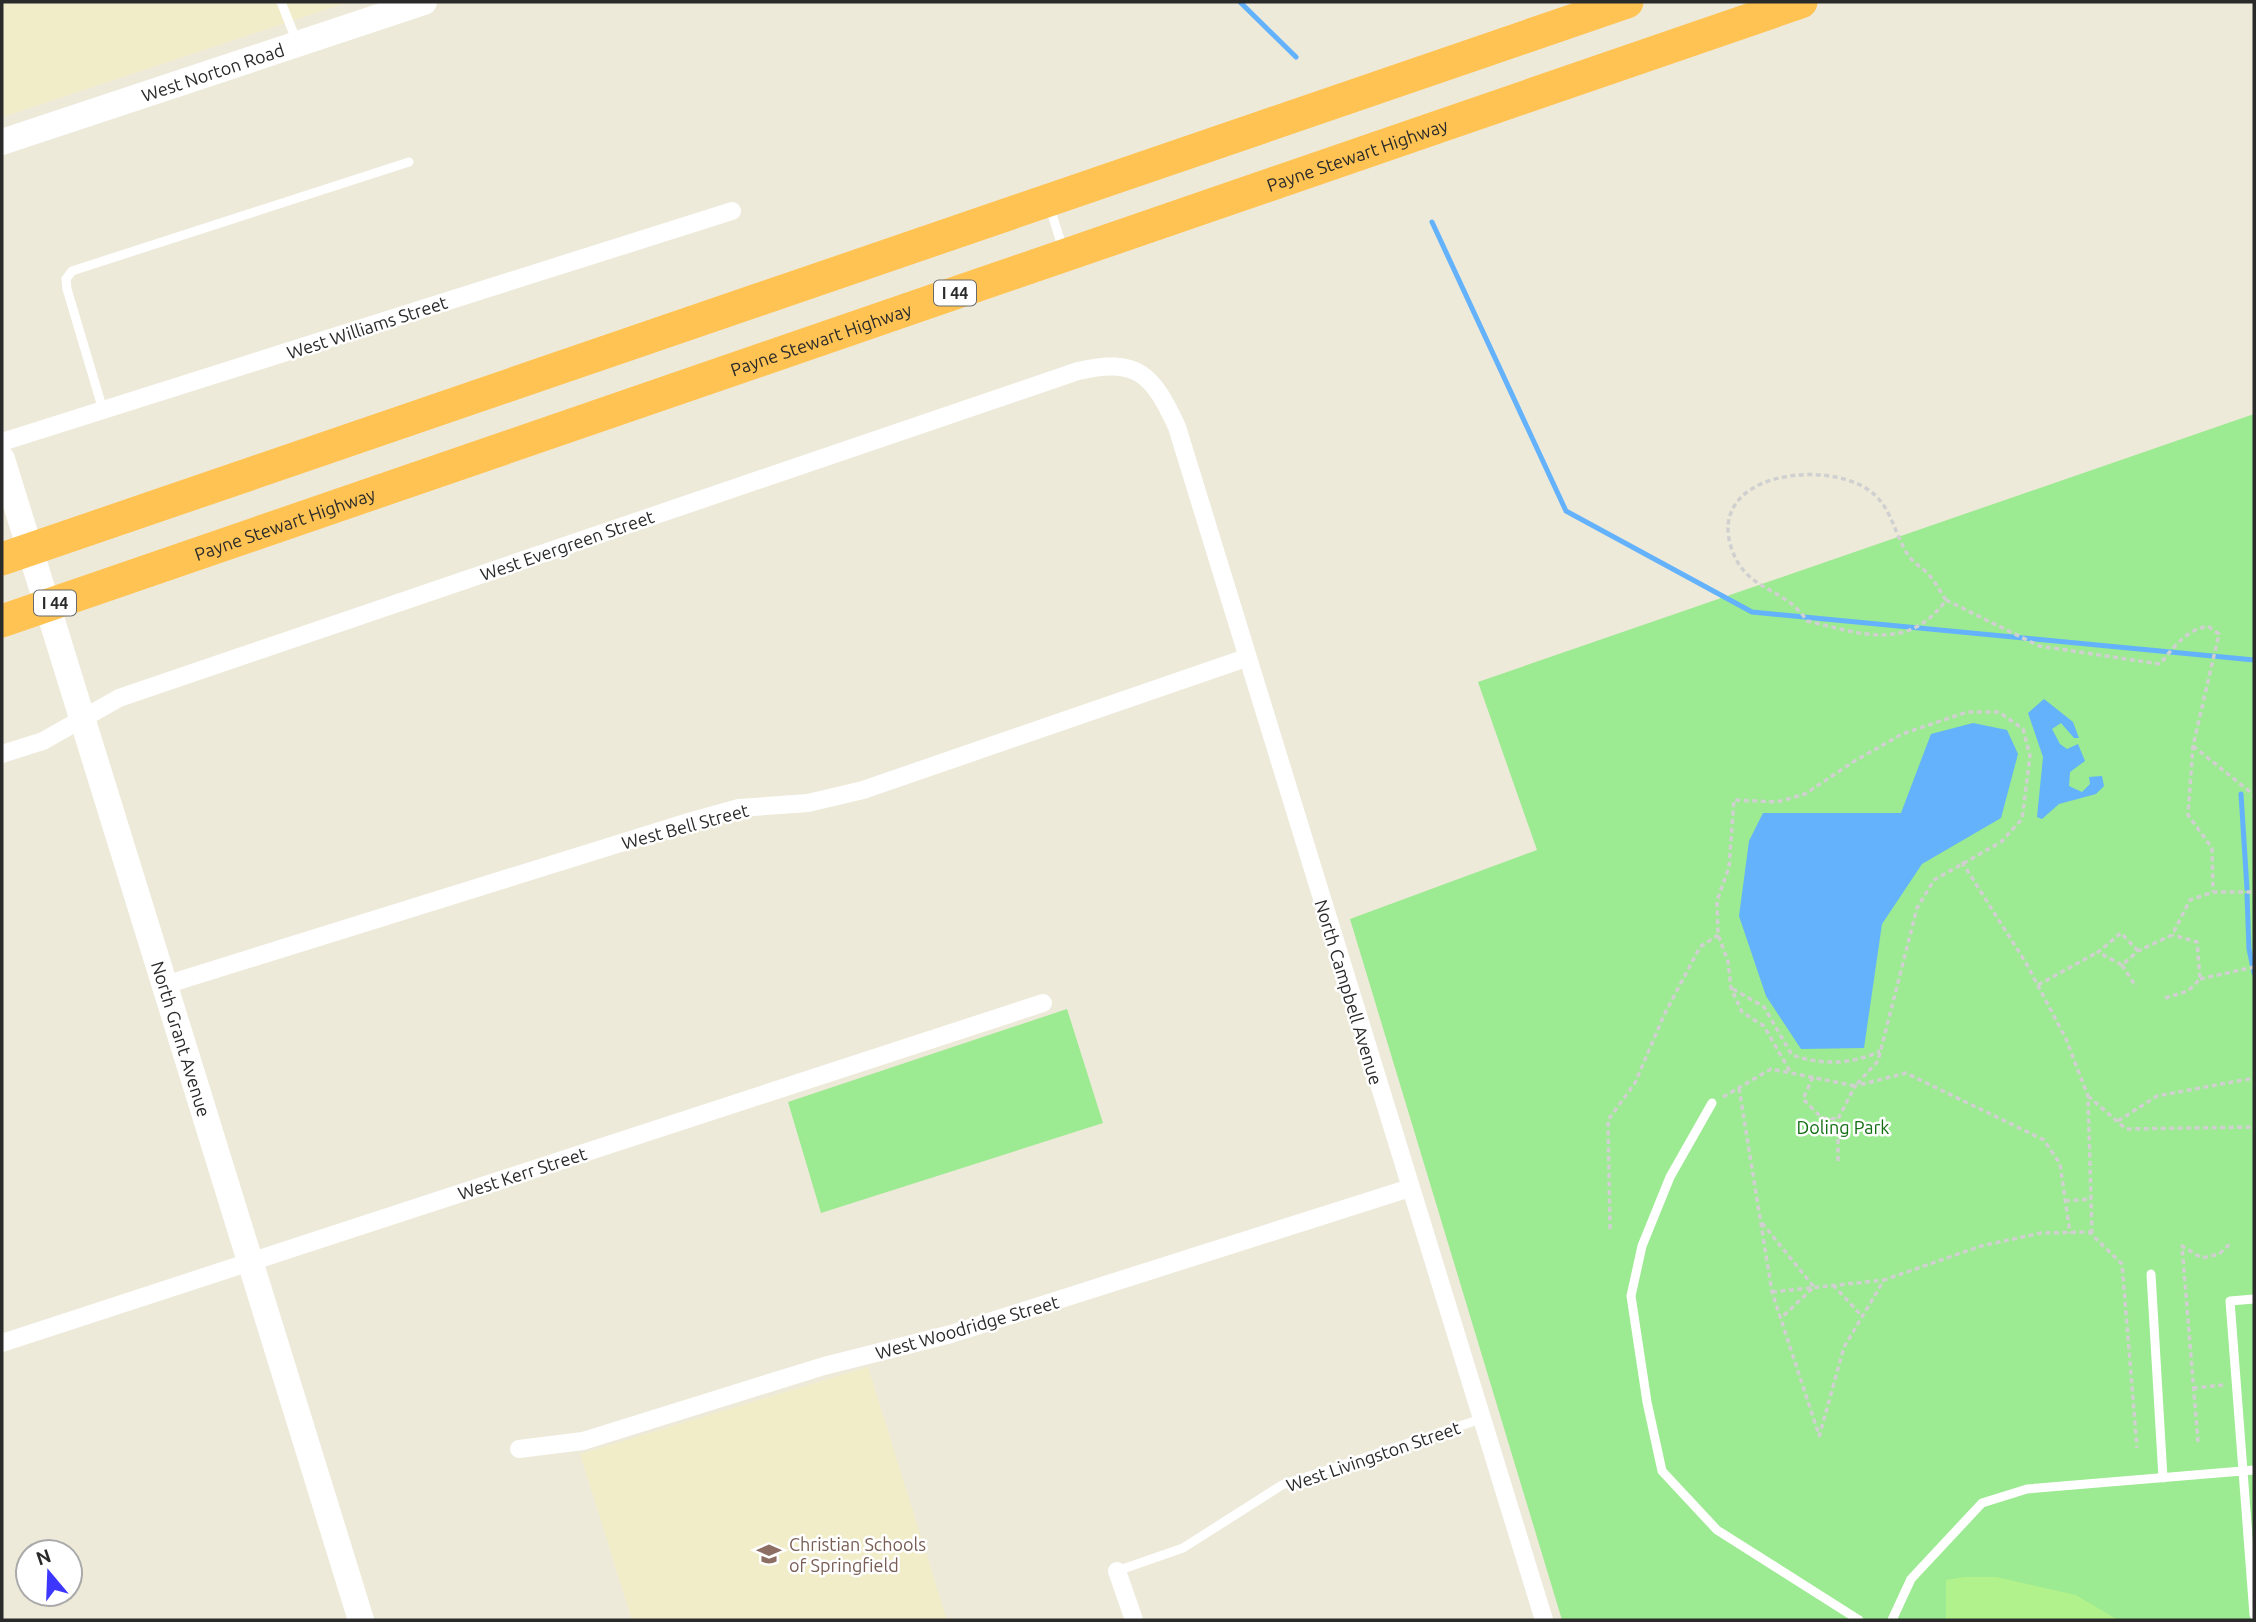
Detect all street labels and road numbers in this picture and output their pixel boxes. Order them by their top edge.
street label: West Norton Road [139,39,287,105]
street label: Payne Stewart Highway [1264,114,1450,195]
road number: I 44 [934,280,976,306]
street label: West Williams Street [284,292,450,362]
street label: Payne Stewart Highway [728,299,914,380]
street label: Payne Stewart Highway [192,483,378,564]
street label: West Evergreen Street [478,506,656,584]
road number: I 44 [34,590,76,616]
street label: West Bell Street [619,799,751,853]
street label: North Campbell Avenue [1311,897,1387,1087]
street label: North Grant Avenue [148,959,215,1119]
street label: West Kerr Street [455,1143,589,1203]
street label: West Woodridge Street [873,1291,1061,1363]
street label: West Livingston Street [1283,1417,1463,1495]

